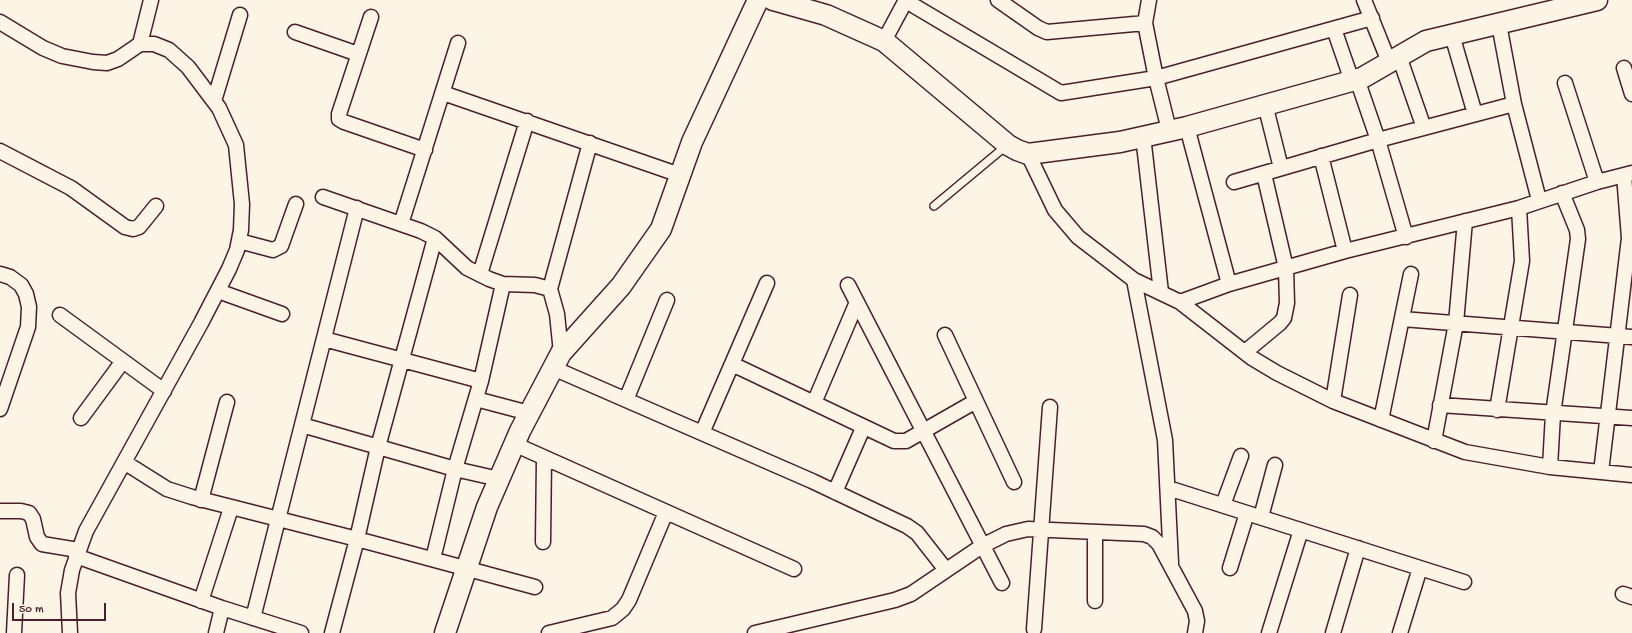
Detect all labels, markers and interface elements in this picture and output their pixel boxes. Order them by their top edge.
scale bar [14,595,108,621]
text: 50 m [19,603,44,617]

